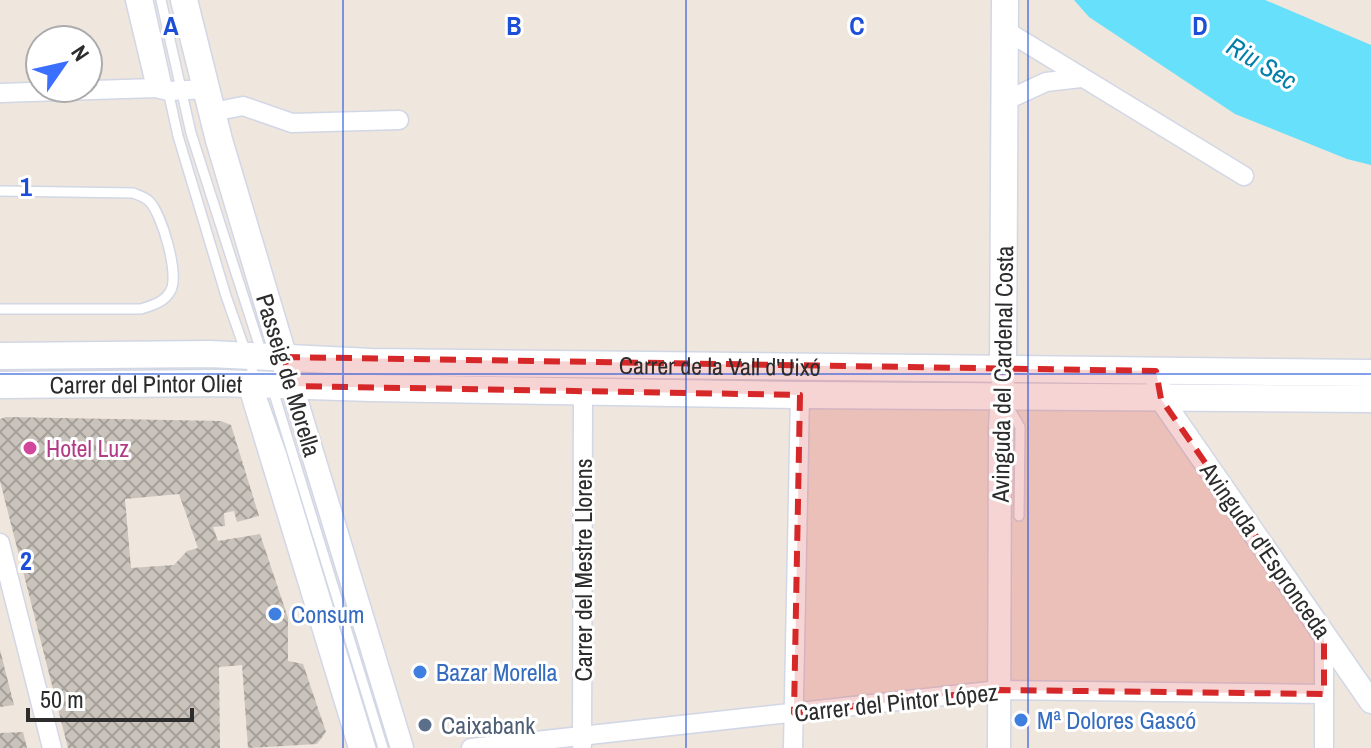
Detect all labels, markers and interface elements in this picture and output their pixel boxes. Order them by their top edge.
text: A [163,8,179,43]
text: B [506,8,522,43]
text: C [849,8,865,43]
text: D [1192,8,1208,43]
north arrow [24,24,104,104]
water label: Riu Sec [1220,28,1304,98]
text: N [65,39,97,67]
text: 1 [20,169,32,204]
street label: Avinguda del Cardenal Costa [984,245,1020,504]
street label: Passeig de Morella [249,290,329,460]
street label: Carrer de la Vall d'Uixó [619,349,821,383]
street label: Carrer del Pintor Oliet [49,367,243,401]
place label: Hotel Luz [46,432,129,464]
marker: Hotel Luz [21,439,39,457]
street label: Avinguda d'Espronceda [1193,455,1339,644]
street label: Carrer del Mestre Llorens [567,458,599,682]
text: 2 [20,543,32,578]
place label: Consum [291,598,364,630]
marker: Consum [266,605,284,623]
place label: Bazar Morella [436,656,557,688]
marker: Bazar Morella [411,663,429,681]
scale bar [28,672,192,722]
street label: Carrer del Pintor López [793,675,1000,729]
text: 50 m [40,683,84,715]
place label: Mª Dolores Gascó [1037,704,1196,736]
place label: Caixabank [441,709,535,741]
marker: Mª Dolores Gascó [1012,711,1030,729]
marker: Caixabank [416,716,434,734]

